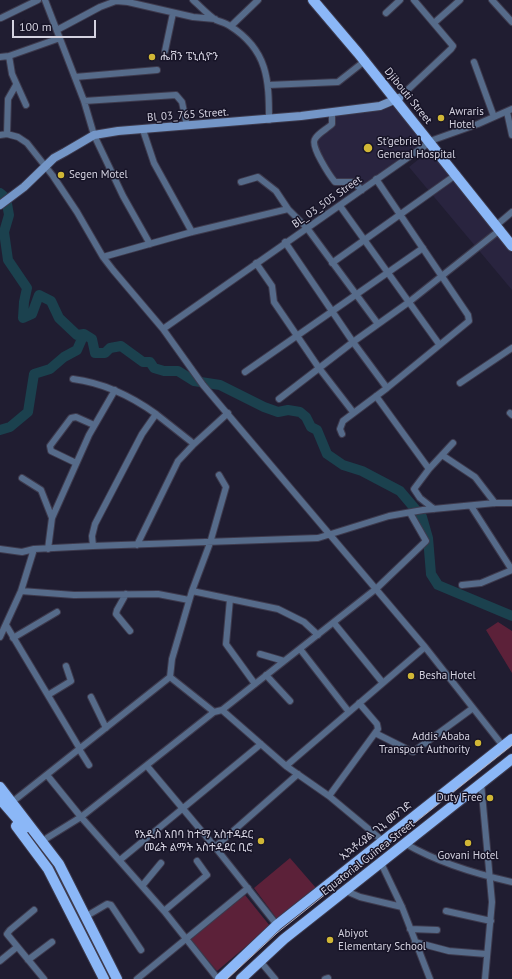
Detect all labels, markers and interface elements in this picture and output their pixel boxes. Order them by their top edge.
scale bar [14,12,98,38]
text: 100 m [19,19,52,34]
place label: ሔቨን ፔኒሲዮን [160,50,218,64]
marker: ሔቨን ፔኒሲዮን [147,52,157,62]
street label: Djibouti Street [381,65,435,127]
place label: Awraris Hotel [449,105,484,131]
street label: Bl_03_765 Street. [147,106,229,124]
marker: Awraris Hotel [436,113,446,123]
place label: St'gebriel General Hospital [377,135,455,161]
marker: St'gebriel General Hospital [362,142,374,154]
place label: Segen Motel [69,168,128,182]
marker: Segen Motel [56,170,66,180]
street label: BL_03_505 Street [290,173,364,231]
place label: Besha Hotel [419,669,476,683]
marker: Besha Hotel [406,671,416,681]
place label: Addis Ababa Transport Authority [379,730,470,756]
marker: Addis Ababa Transport Authority [473,738,483,748]
place label: Duty Free [437,791,482,805]
marker: Duty Free [485,793,495,803]
street label: ኢኳቶሪያል ጊኒ መንገድ [337,799,415,863]
street label: Equatorial Guinea Street [319,817,417,899]
place label: የአዲስ አበባ ከተማ አስተዳደር መሬት ልማት አስተዳደር ቢሮ [134,828,253,854]
marker: የአዲስ አበባ ከተማ አስተዳደር መሬት ልማት አስተዳደር ቢሮ [256,836,266,846]
marker: Govani Hotel [463,838,473,848]
place label: Govani Hotel [438,849,498,863]
place label: Abiyot Elementary School [338,927,426,953]
marker: Abiyot Elementary School [325,935,335,945]

